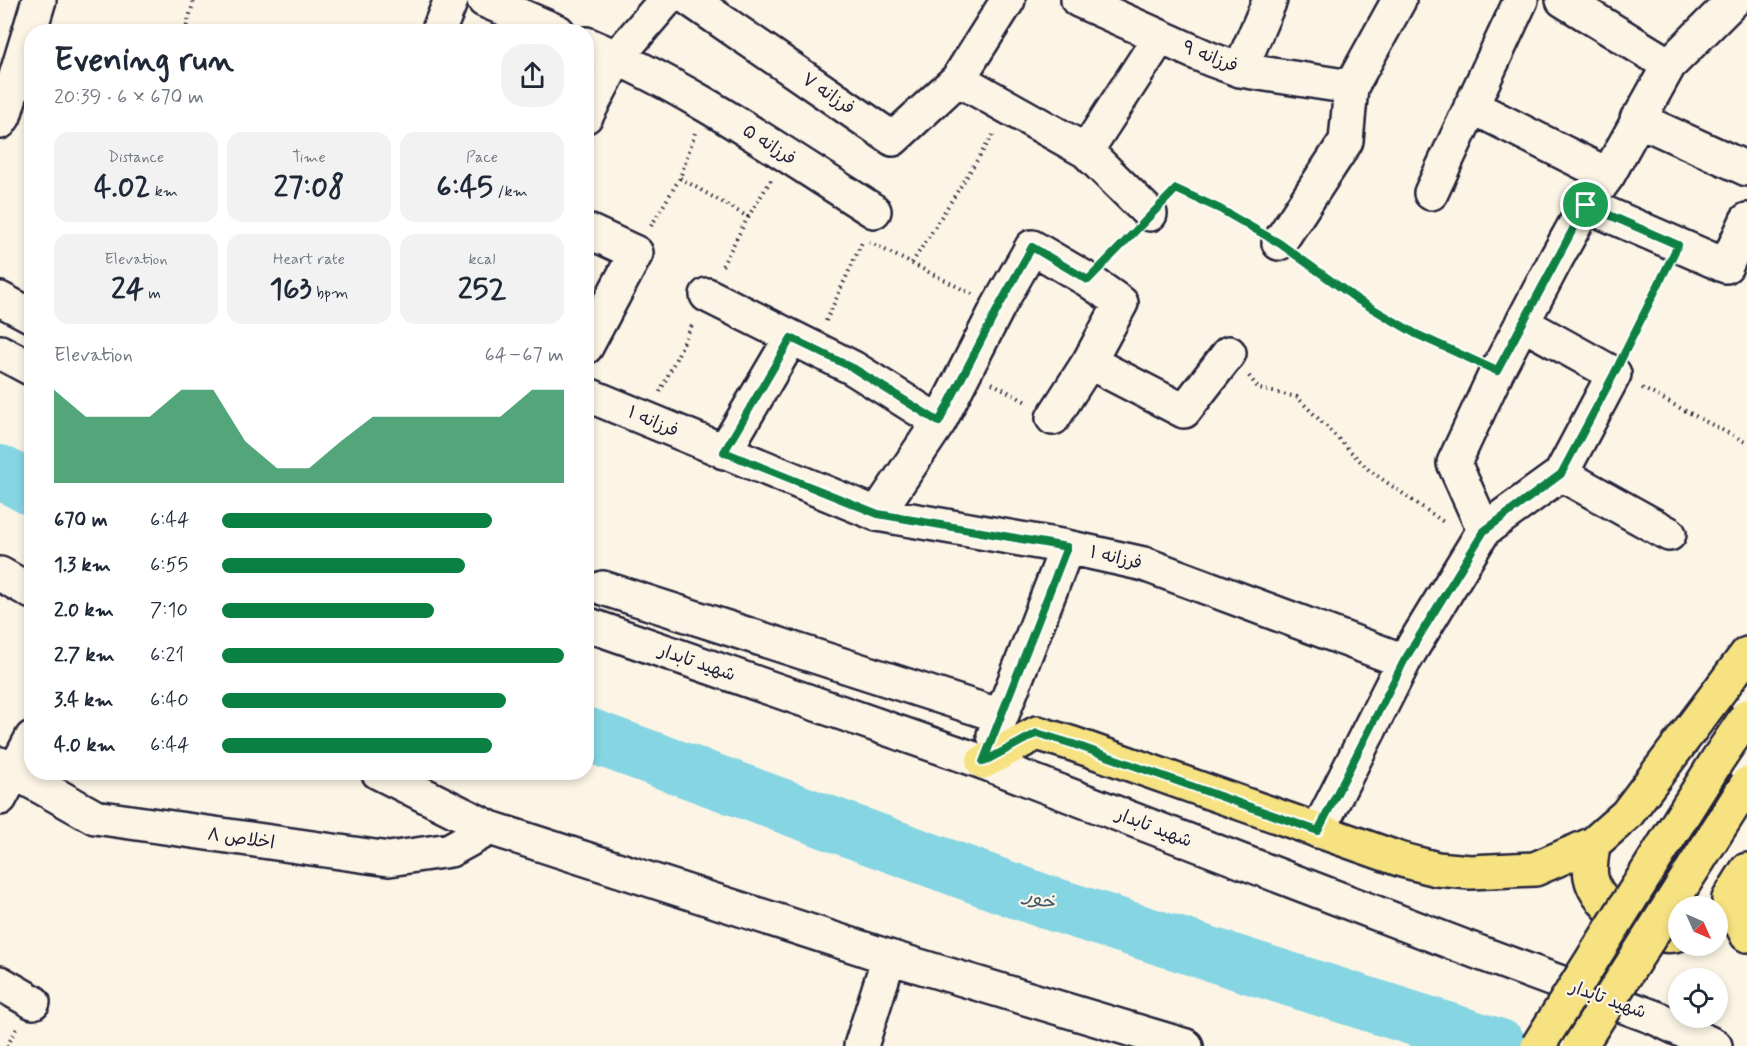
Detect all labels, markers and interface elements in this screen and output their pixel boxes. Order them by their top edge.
street label: فرزانه ۹ [1179,35,1241,79]
text: Evening run [54,39,234,83]
button: share [501,44,564,107]
street label: فرزانه ۷ [797,68,859,120]
text: 20:39 · 6 × 670 m [54,84,204,111]
street label: فرزانه ۵ [738,119,800,171]
text: Distance [108,147,164,168]
text: Time [292,147,326,168]
text: Pace [466,147,498,168]
text: 4.02 [94,168,150,207]
text: 27:08 [273,168,345,207]
text: 6:45 [436,168,493,207]
pin [1560,179,1611,230]
text: km [150,181,178,202]
text: /km [493,181,528,202]
icon: arrive [1569,188,1602,221]
text: Elevation [105,249,168,270]
text: Heart rate [273,249,345,270]
text: kcal [469,249,495,270]
text: 24 [111,270,144,309]
text: 163 [270,270,312,309]
text: 252 [458,270,506,309]
text: m [144,283,161,304]
text: bpm [312,283,348,304]
text: Elevation [54,342,133,369]
text: 64–67 m [485,342,564,369]
street label: فرزانه ۱ [624,401,682,443]
text: 670 m [54,507,108,534]
text: 6:44 [150,507,189,534]
street label: فرزانه ۱ [1088,540,1144,576]
text: 1.3 km [54,552,111,579]
text: 6:55 [150,552,188,579]
text: 2.0 km [54,597,114,624]
text: 7:10 [150,597,188,624]
street label: شهید تابدار [654,638,738,687]
text: 2.7 km [54,642,115,669]
text: 6:21 [150,642,184,669]
text: 3.4 km [54,687,113,714]
text: 6:40 [150,687,189,714]
text: 4.0 km [54,732,116,759]
text: 6:44 [150,732,189,759]
street label: شهید تابدار [1111,802,1195,853]
street label: اخلاص ۸ [206,822,276,856]
water label: خور [1018,881,1059,918]
north arrow [1668,896,1728,956]
map controls [1668,896,1728,1028]
button: locate [1668,968,1728,1028]
street label: شهید تابدار [1565,974,1649,1025]

